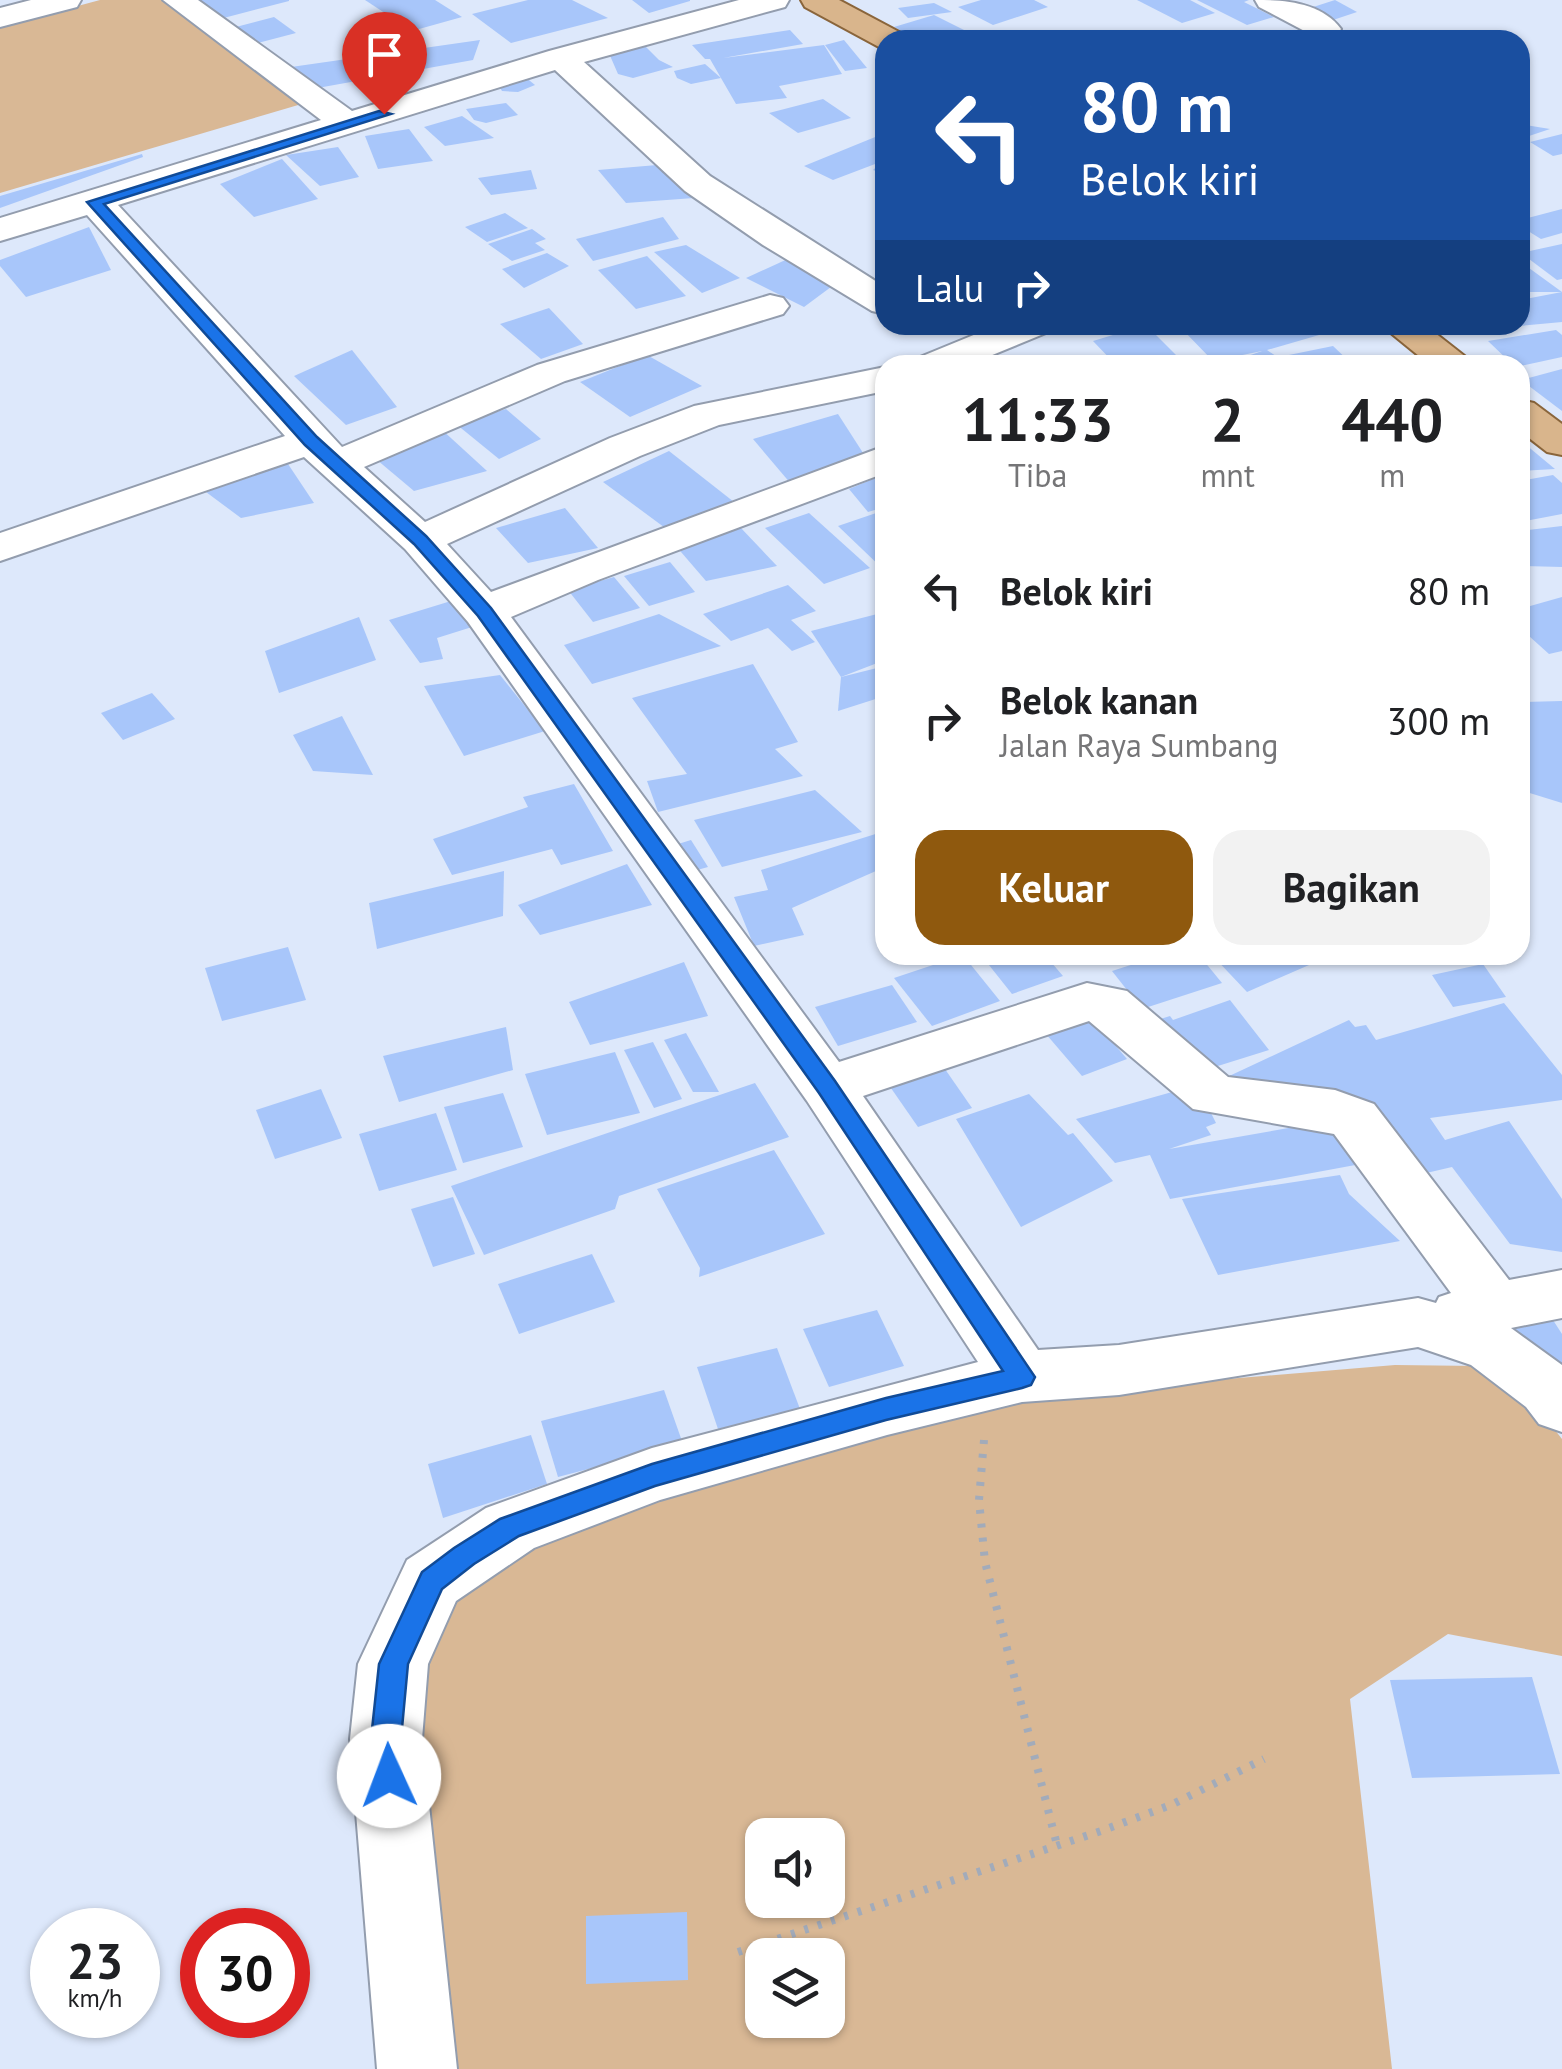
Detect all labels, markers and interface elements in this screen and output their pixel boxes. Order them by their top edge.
pin [342,12,427,115]
icon: arrive [357,27,412,82]
text: 80 m [1080,61,1233,151]
icon: left [915,70,1045,200]
text: Belok kiri [1080,149,1260,207]
icon: right [1004,260,1059,315]
text: Lalu [915,263,984,312]
text: 11:33 [962,380,1114,458]
text: 2 [1211,380,1245,458]
text: 440 [1341,380,1443,458]
text: Tiba [1008,454,1067,496]
text: mnt [1200,454,1255,496]
text: m [1379,454,1405,496]
icon: left [915,563,970,618]
text: Belok kiri [1000,566,1153,615]
text: 80 m [1408,566,1490,615]
text: Belok kanan [1000,675,1198,724]
icon: right [915,693,970,748]
text: 300 m [1387,696,1490,745]
text: Jalan Raya Sumbang [1000,724,1278,766]
button: Keluar [915,830,1193,945]
button: Bagikan [1213,830,1490,945]
position arrow [337,1724,441,1828]
map controls [745,1818,845,2038]
button: sound [745,1818,845,1918]
speed limit sign: 30 [180,1908,310,2038]
text: 23 [67,1928,123,1993]
button: layers [745,1938,845,2038]
text: km/h [68,1982,122,2014]

